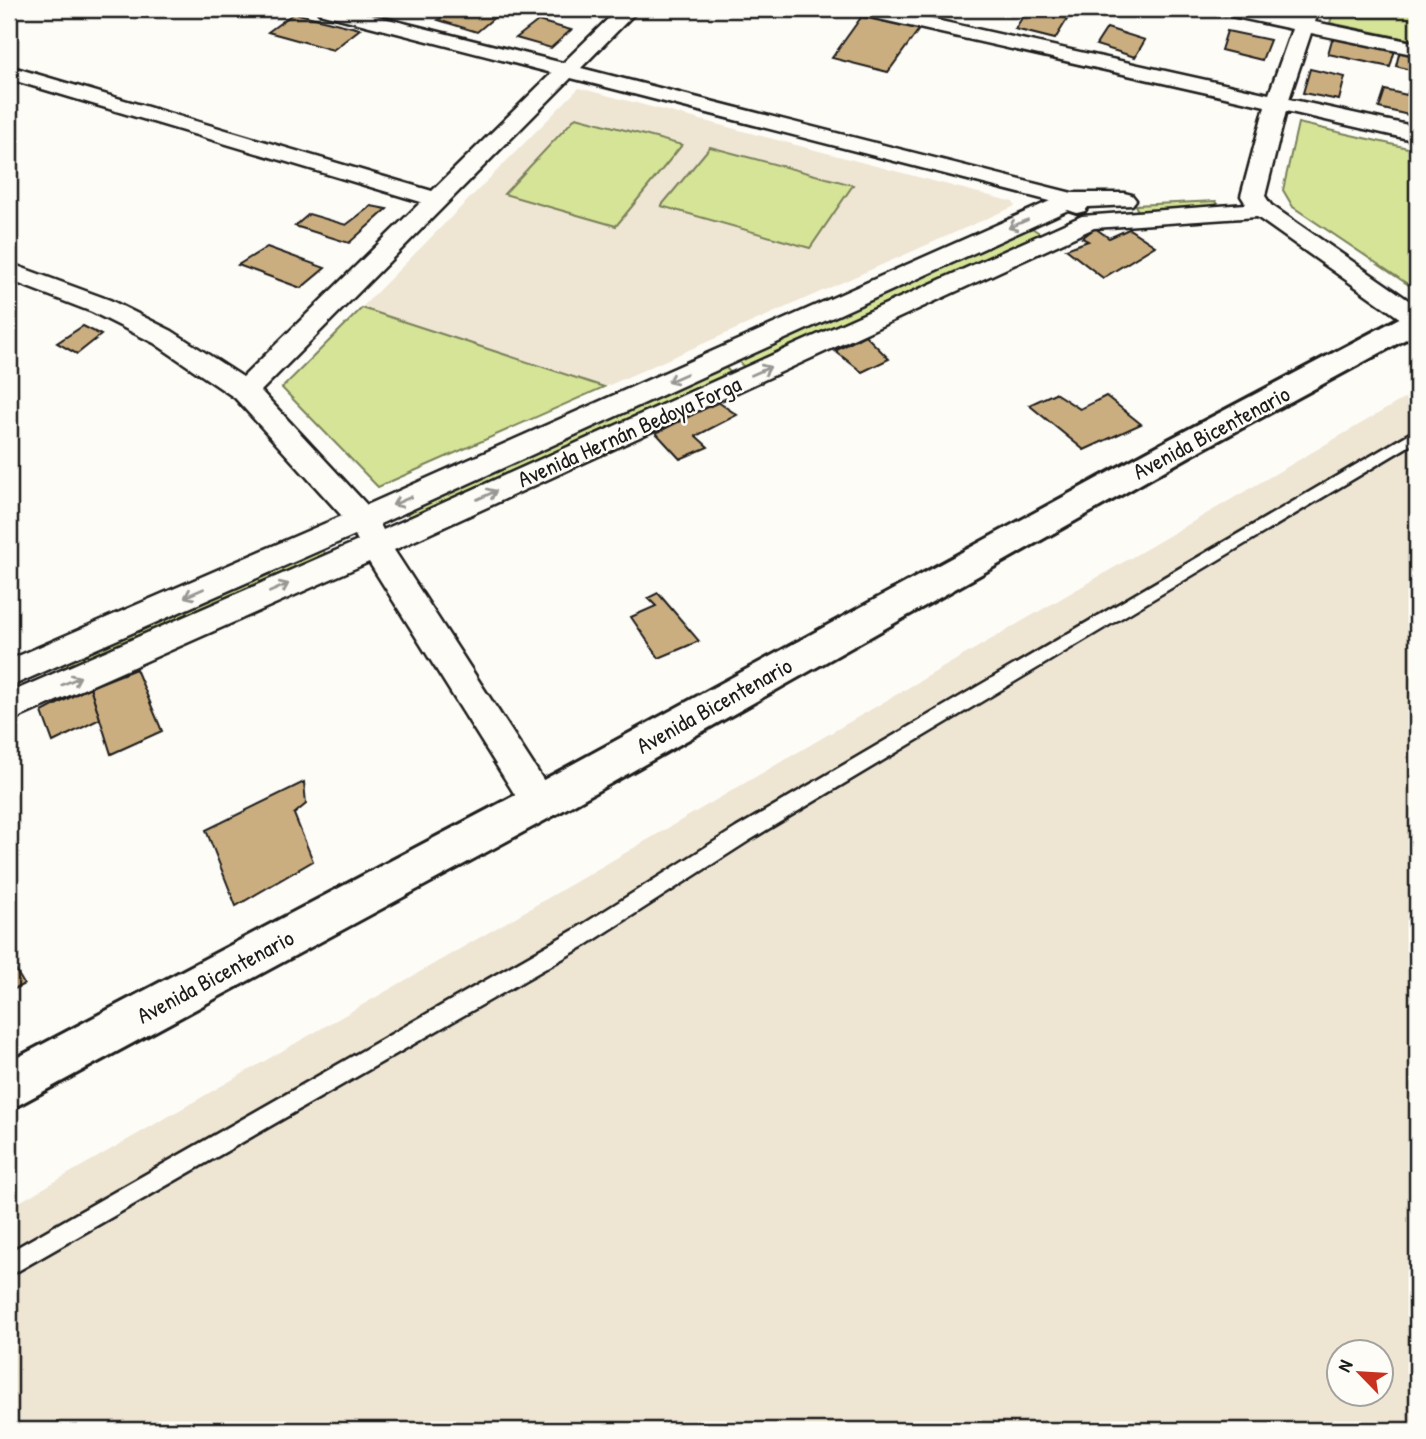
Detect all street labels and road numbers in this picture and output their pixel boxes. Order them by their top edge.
street label: Avenida Hernán Bedoya Forga [512,368,746,494]
street label: Avenida Bicentenario [1127,378,1295,486]
street label: Avenida Bicentenario [631,649,797,761]
street label: Avenida Bicentenario [131,922,299,1030]

